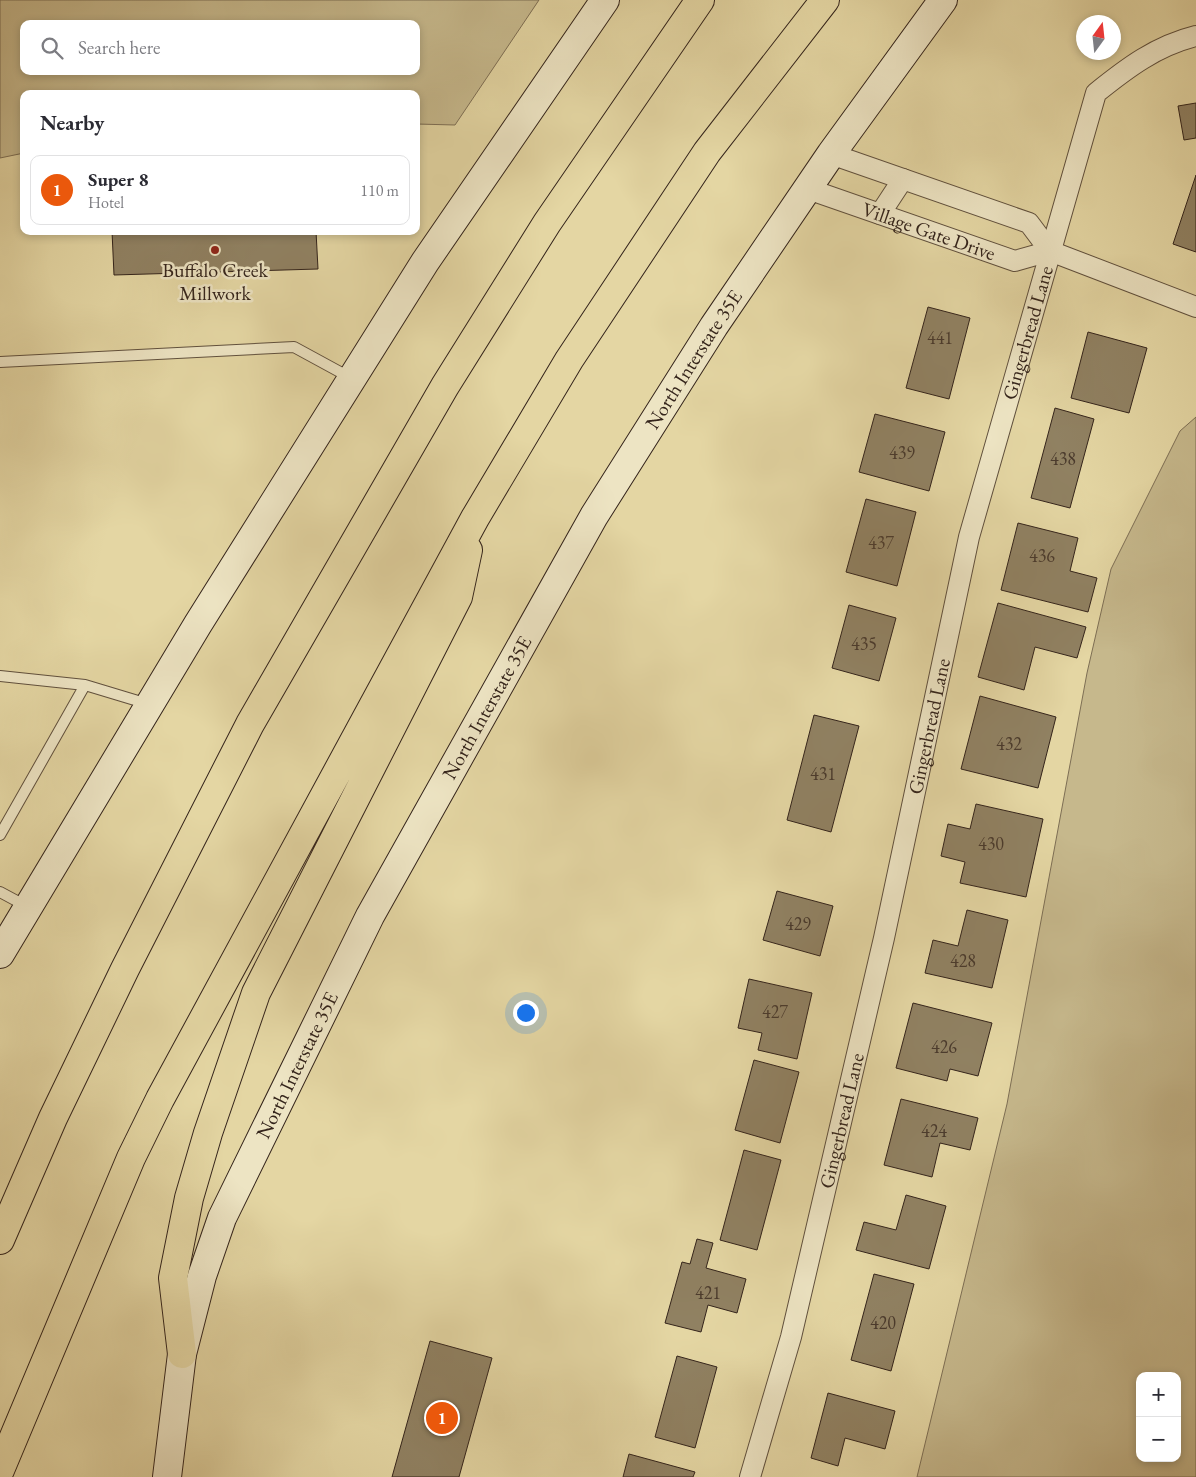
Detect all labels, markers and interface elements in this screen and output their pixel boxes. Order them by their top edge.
north arrow [1076,15,1121,60]
search box [20,20,420,75]
icon: search [38,34,66,62]
text: Search here [78,35,160,60]
text: Nearby [40,109,104,136]
text: Super 8 [88,167,149,192]
text: 1 [53,180,61,201]
text: 110 m [360,180,399,201]
text: Hotel [88,192,124,213]
street label: Village Gate Drive [859,196,999,266]
marker: Buffalo Creek Millwork [209,244,221,256]
place label: Buffalo Creek Millwork [162,257,268,306]
street label: Gingerbread Lane [996,262,1059,403]
street label: North Interstate 35E [639,285,748,434]
house number: 441 [927,326,953,349]
house number: 439 [889,441,915,464]
house number: 438 [1050,447,1076,470]
house number: 437 [868,531,894,554]
house number: 436 [1029,544,1055,567]
street label: North Interstate 35E [436,631,537,784]
house number: 435 [851,632,877,655]
street label: Gingerbread Lane [902,656,956,797]
house number: 432 [996,732,1022,755]
house number: 431 [810,762,836,785]
house number: 430 [978,832,1004,855]
house number: 429 [785,912,811,935]
house number: 428 [950,949,976,972]
street label: North Interstate 35E [250,987,344,1143]
your location [513,1000,539,1026]
house number: 427 [762,1000,788,1023]
house number: 426 [931,1035,957,1058]
street label: Gingerbread Lane [813,1050,870,1191]
house number: 424 [921,1119,947,1142]
house number: 421 [695,1281,721,1304]
house number: 420 [870,1311,896,1334]
map controls [1136,1372,1181,1462]
button: + [1136,1372,1181,1417]
pin: 1 [426,1399,458,1437]
button: − [1136,1417,1181,1462]

